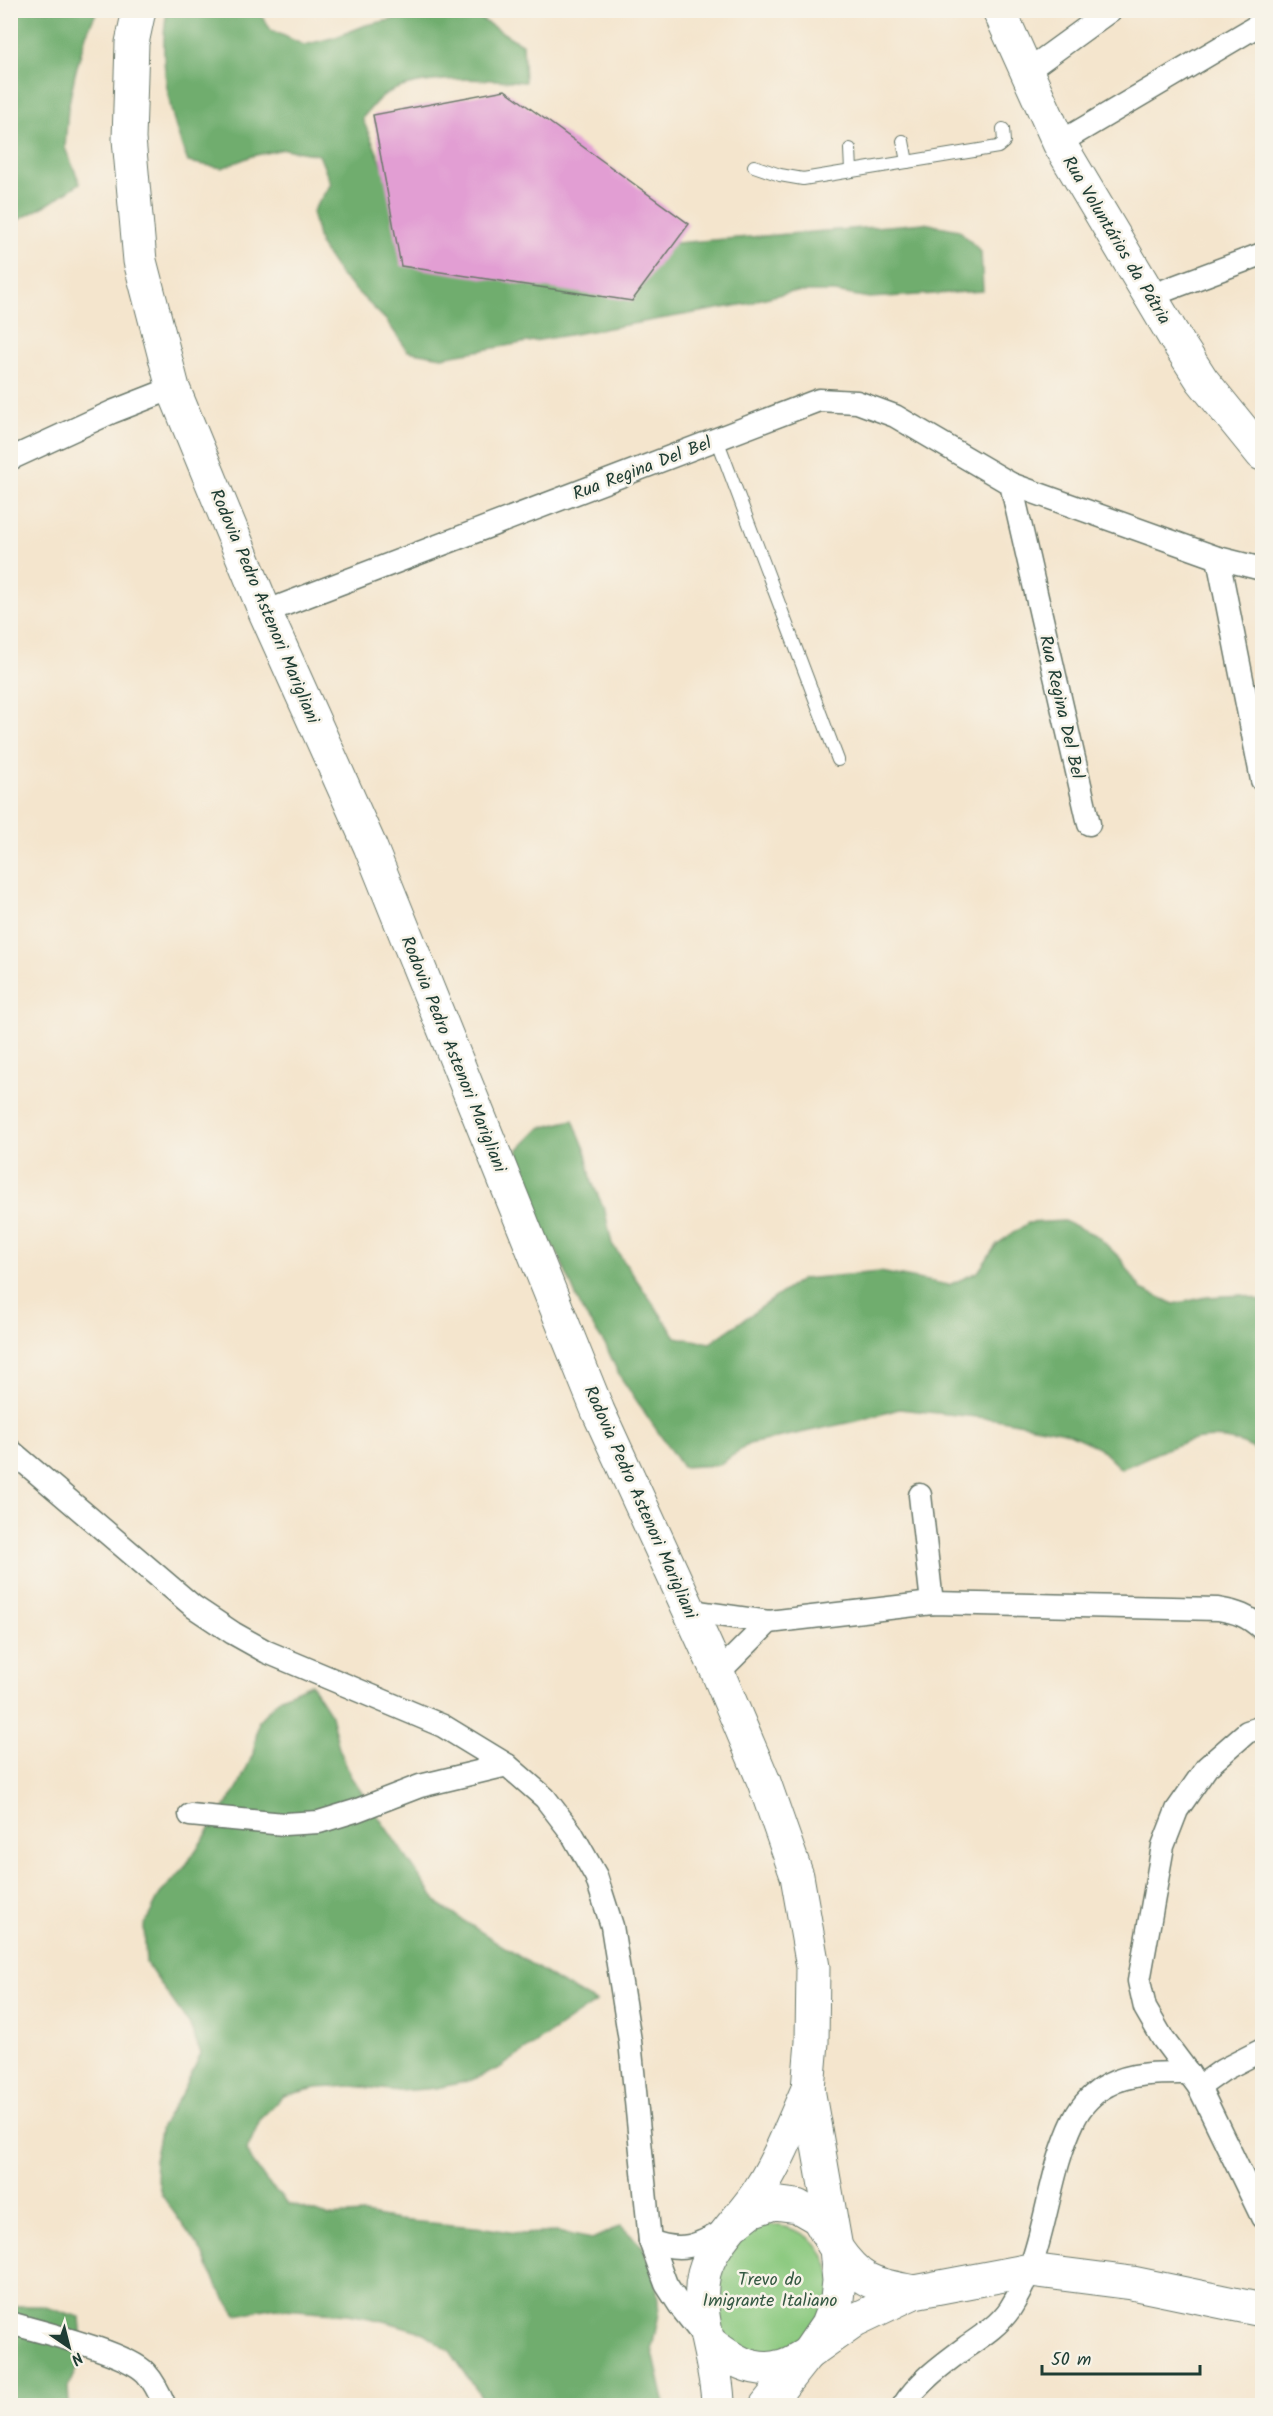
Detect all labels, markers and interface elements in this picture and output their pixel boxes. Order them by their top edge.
street label: Rua Voluntários da Pátria [1054,151,1178,331]
street label: Rua Regina Del Bel [569,429,717,509]
street label: Rodovia Pedro Astenori Marigliani [201,485,327,729]
street label: Rua Regina Del Bel [1030,633,1091,783]
street label: Rodovia Pedro Astenori Marigliani [392,932,514,1178]
street label: Rodovia Pedro Astenori Marigliani [575,1381,705,1625]
park label: Trevo do Imigrante Italiano [703,2266,837,2316]
north arrow [39,2317,99,2377]
scale bar [1042,2338,1200,2376]
text: N [65,2345,88,2371]
text: 50 m [1051,2346,1091,2375]

